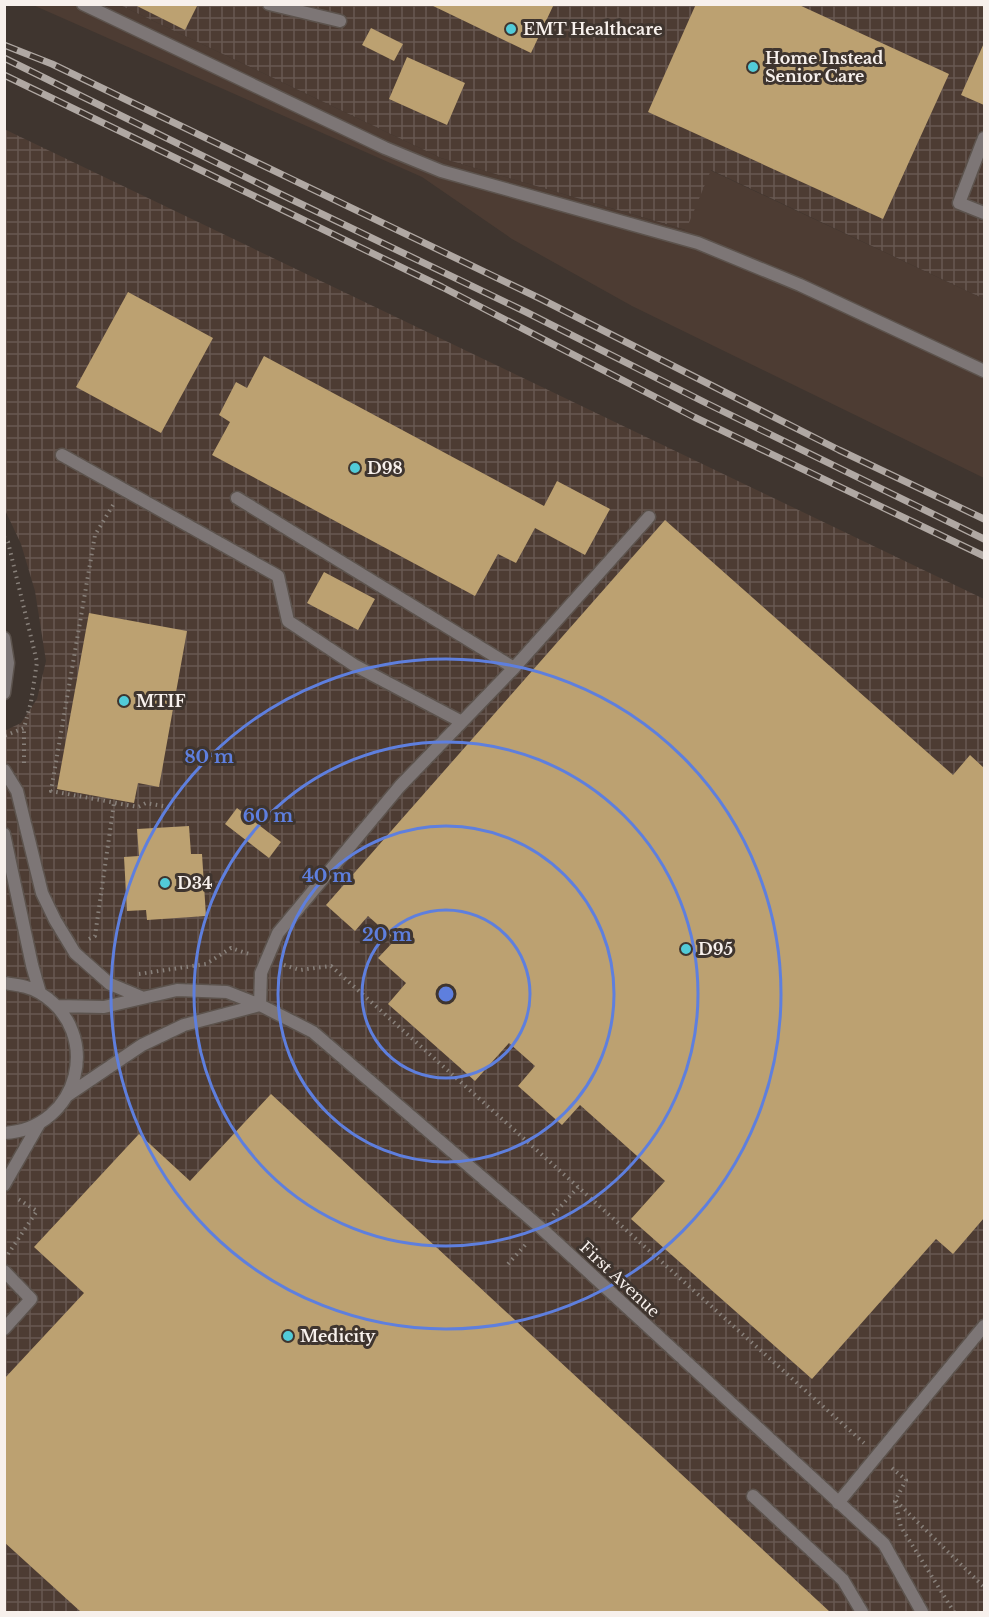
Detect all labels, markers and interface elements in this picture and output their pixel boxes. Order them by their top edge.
place label: EMT Healthcare [523,19,663,39]
marker: EMT Healthcare [504,22,518,36]
place label: Home Instead Senior Care [765,48,883,86]
marker: Home Instead Senior Care [746,60,760,74]
place label: D98 [367,458,403,478]
marker: D98 [348,461,362,475]
place label: MTIF [136,691,185,711]
marker: MTIF [117,694,131,708]
text: 80 m [184,746,234,768]
text: 60 m [243,805,293,827]
text: 40 m [302,865,352,887]
place label: D34 [177,873,213,893]
marker: D34 [158,876,172,890]
text: 20 m [362,924,412,946]
place label: D95 [698,939,733,959]
marker: D95 [679,942,693,956]
centre of rings [436,984,456,1004]
street label: First Avenue [576,1237,664,1321]
place label: Medicity [300,1326,376,1346]
marker: Medicity [281,1329,295,1343]

